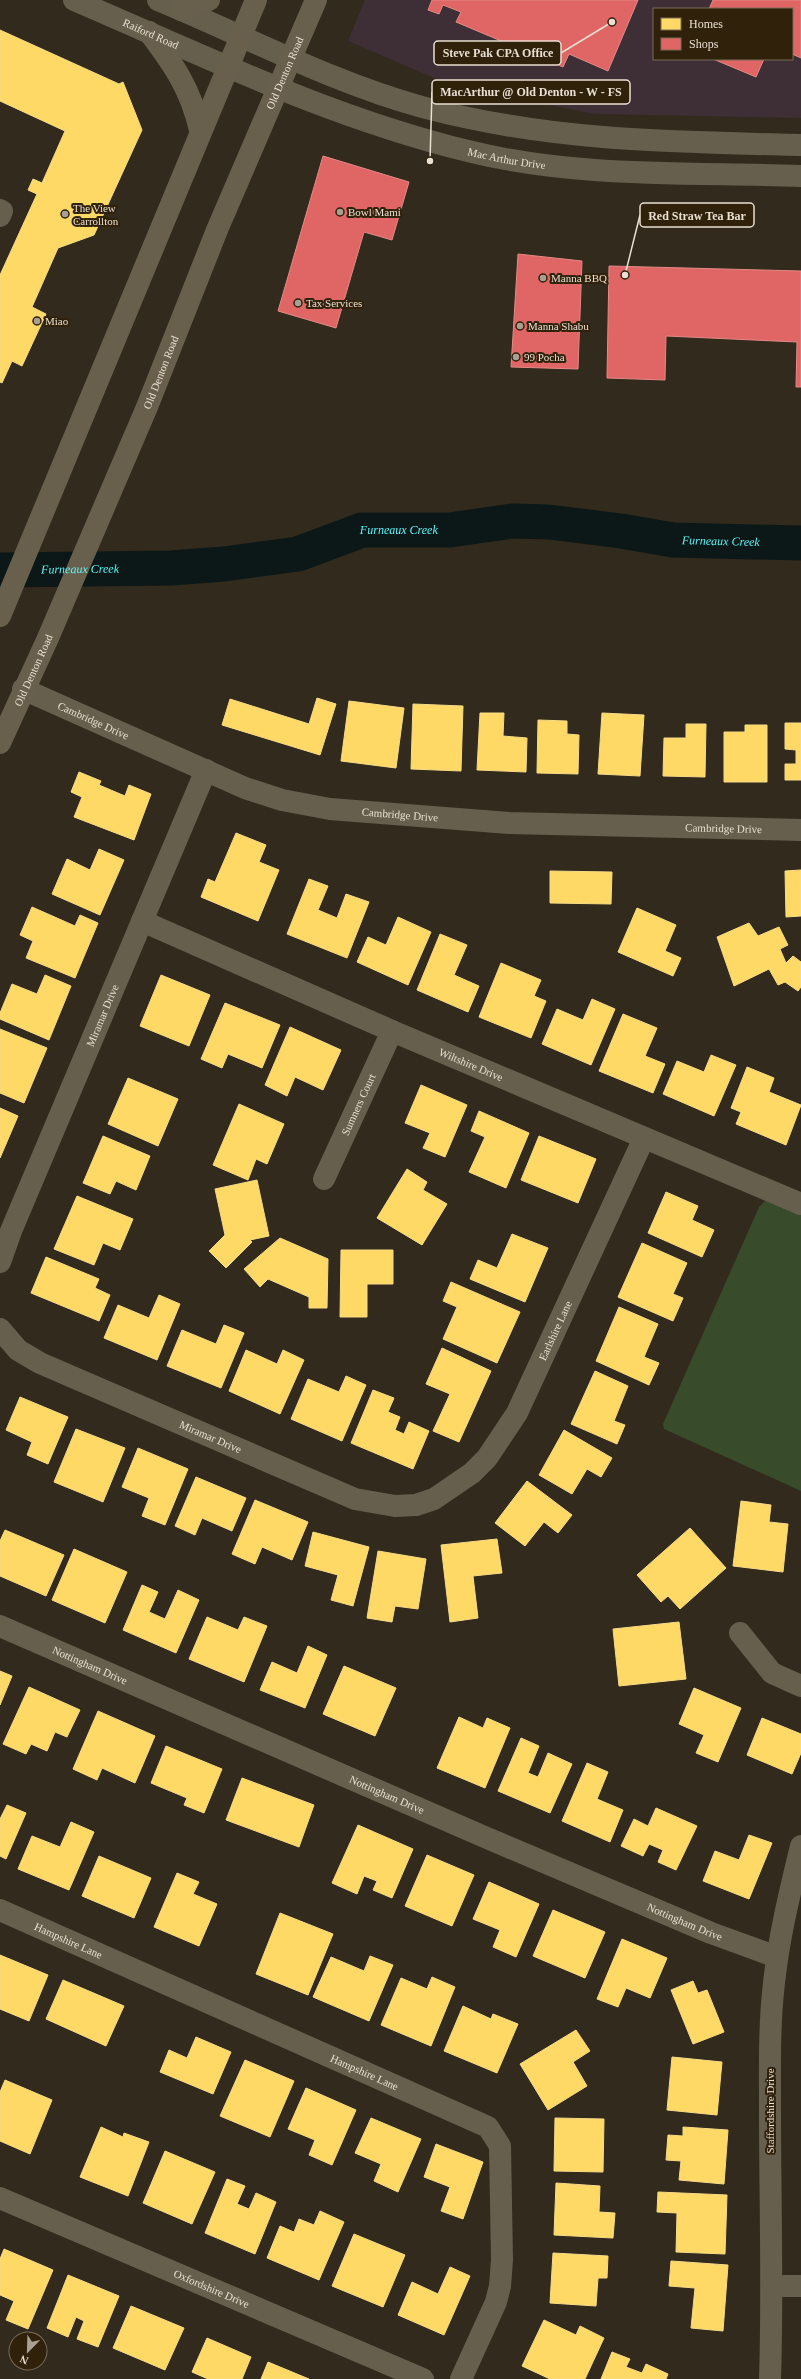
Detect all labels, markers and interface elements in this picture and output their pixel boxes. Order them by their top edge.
legend [653,8,793,60]
street label: Raiford Road [121,16,181,51]
text: Homes [689,17,723,31]
street label: Old Denton Road [264,35,306,111]
text: Shops [689,37,719,51]
callout: Steve Pak CPA Office [434,41,561,65]
text: Steve Pak CPA Office [443,46,554,60]
callout: MacArthur @ Old Denton - W - FS [432,80,630,104]
text: MacArthur @ Old Denton - W - FS [440,85,622,99]
street label: Mac Arthur Drive [467,145,546,171]
place label: The View Carrollton [73,202,119,227]
callout: Red Straw Tea Bar [640,203,754,227]
place label: Bowl Mami [348,206,401,218]
marker: Bowl Mami [335,207,345,217]
marker: The View Carrollton [60,209,70,219]
text: Red Straw Tea Bar [648,209,747,223]
place label: Manna BBQ [551,272,607,284]
marker: Manna BBQ [538,273,548,283]
place label: Tax Services [306,297,362,309]
marker: Tax Services [293,298,303,308]
place label: Miao [45,315,69,327]
marker: Miao [32,316,42,326]
place label: Manna Shabu [528,320,589,332]
marker: Manna Shabu [515,321,525,331]
street label: Old Denton Road [141,334,181,411]
place label: 99 Pocha [524,351,565,363]
marker: 99 Pocha [511,352,521,362]
water label: Furneaux Creek [359,523,438,537]
water label: Furneaux Creek [681,533,761,549]
water label: Furneaux Creek [40,562,120,577]
street label: Old Denton Road [12,632,55,708]
street label: Cambridge Drive [56,699,131,742]
street label: Cambridge Drive [361,805,439,823]
street label: Cambridge Drive [685,821,762,835]
street label: Miramar Drive [84,982,121,1048]
street label: Wiltshire Drive [437,1046,505,1083]
street label: Sumners Court [339,1072,378,1137]
street label: Earlshire Lane [536,1299,574,1362]
street label: Miramar Drive [178,1418,244,1455]
street label: Nottingham Drive [51,1644,129,1687]
street label: Nottingham Drive [348,1773,426,1816]
street label: Nottingham Drive [645,1901,724,1943]
street label: Hampshire Lane [33,1920,104,1961]
street label: Hampshire Lane [329,2052,401,2092]
street label: Staffordshire Drive [764,2068,776,2154]
street label: Oxfordshire Drive [172,2267,251,2310]
north arrow [8,2331,48,2371]
text: N [18,2353,30,2367]

